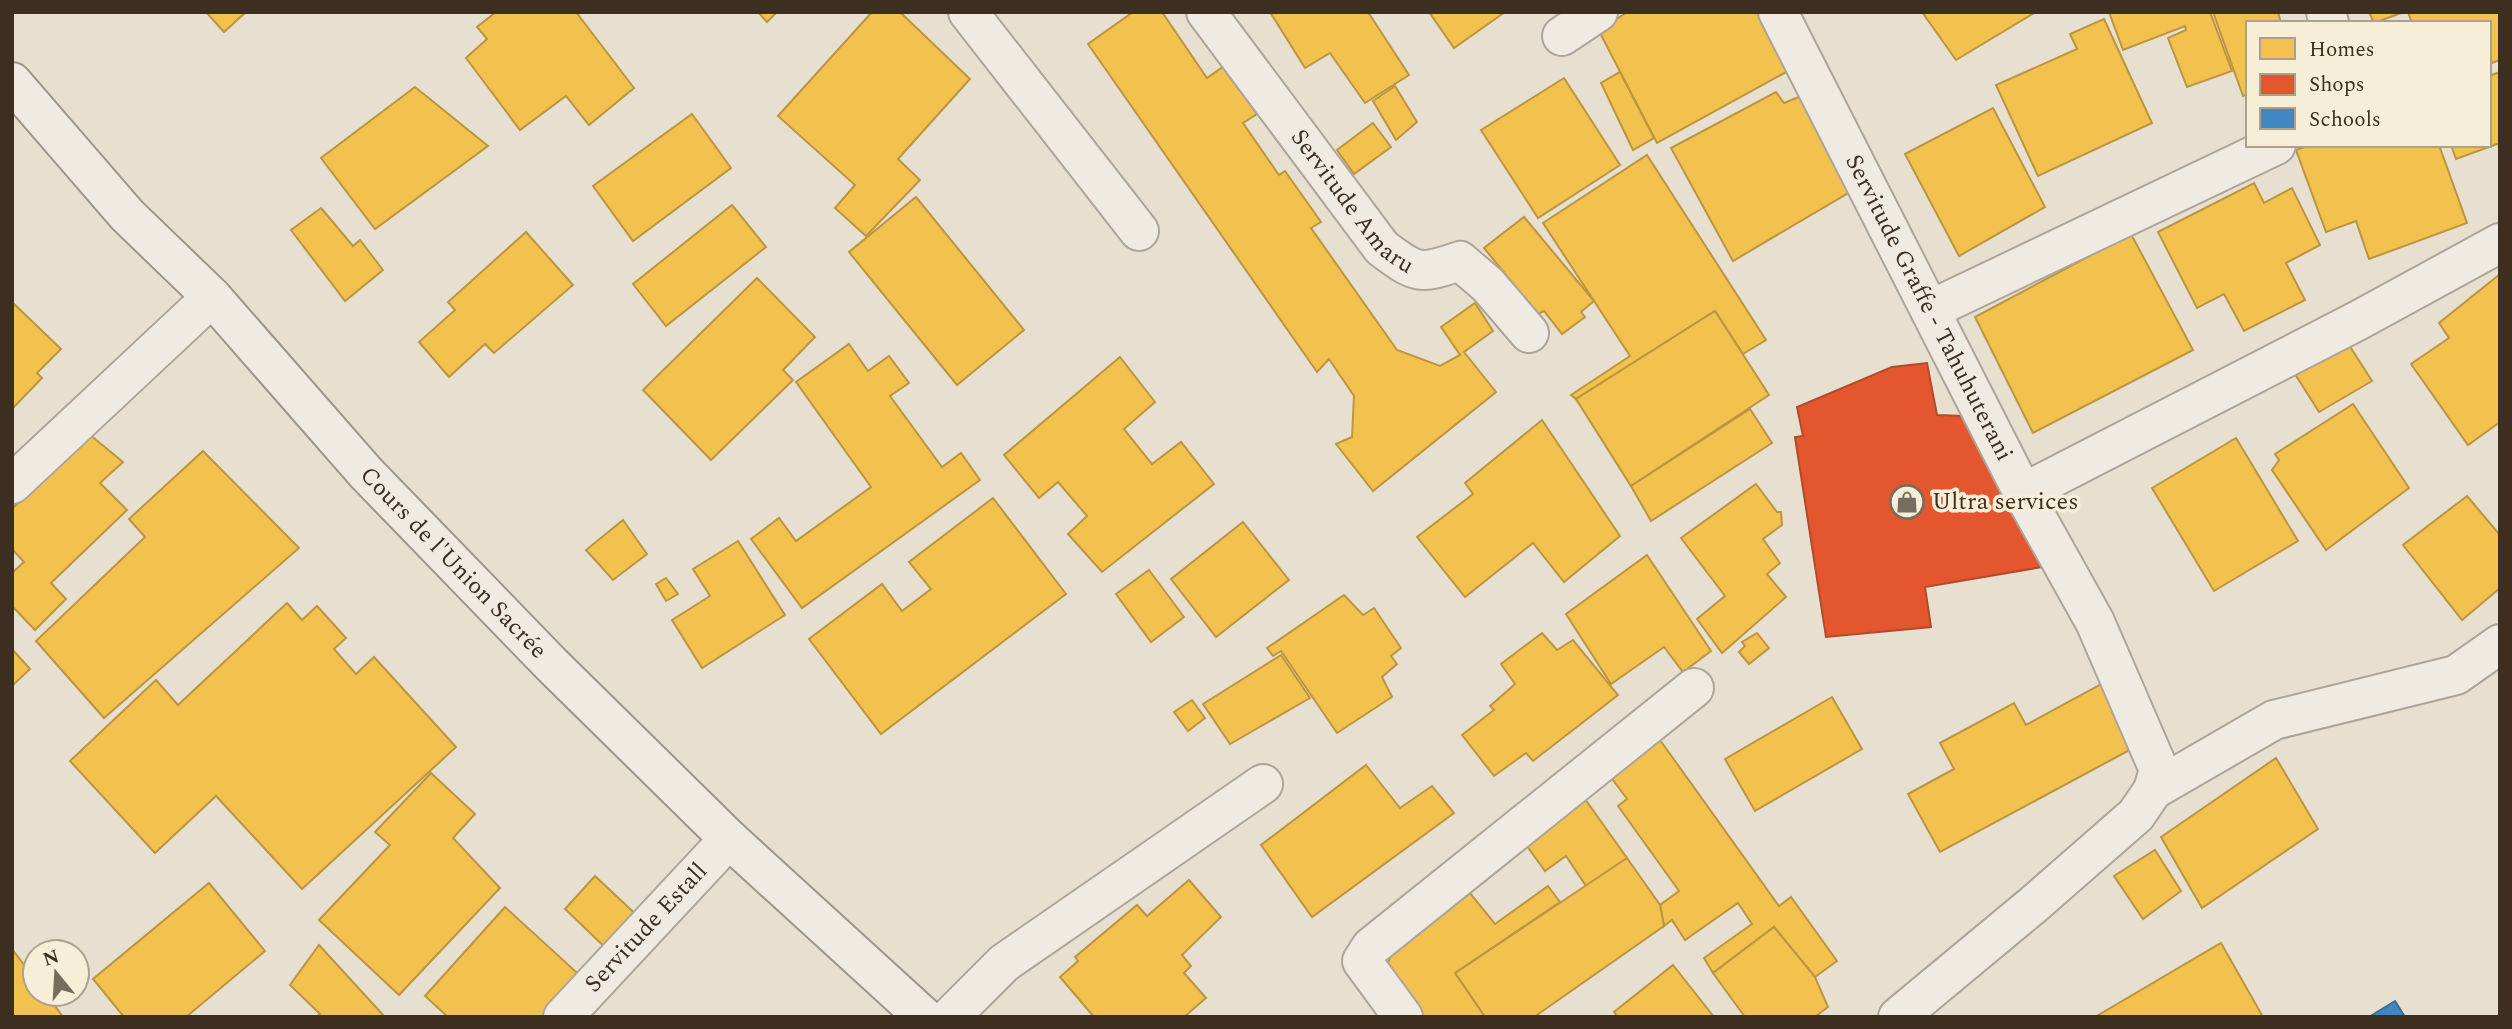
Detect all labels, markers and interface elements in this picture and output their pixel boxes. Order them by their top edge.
legend [2246,21,2491,147]
text: Homes [2309,34,2375,66]
text: Shops [2309,69,2365,101]
text: Schools [2309,104,2381,136]
street label: Servitude Amaru [1281,122,1420,283]
street label: Servitude Graffe - Tahuhuterani [1835,148,2022,467]
street label: Cours de l'Union Sacrée [351,458,555,668]
shop icon: Ultra services [1888,483,1926,521]
place label: Ultra services [1932,484,2079,520]
street label: Servitude Estall [576,855,716,1001]
north arrow [21,938,91,1008]
text: N [39,942,63,974]

